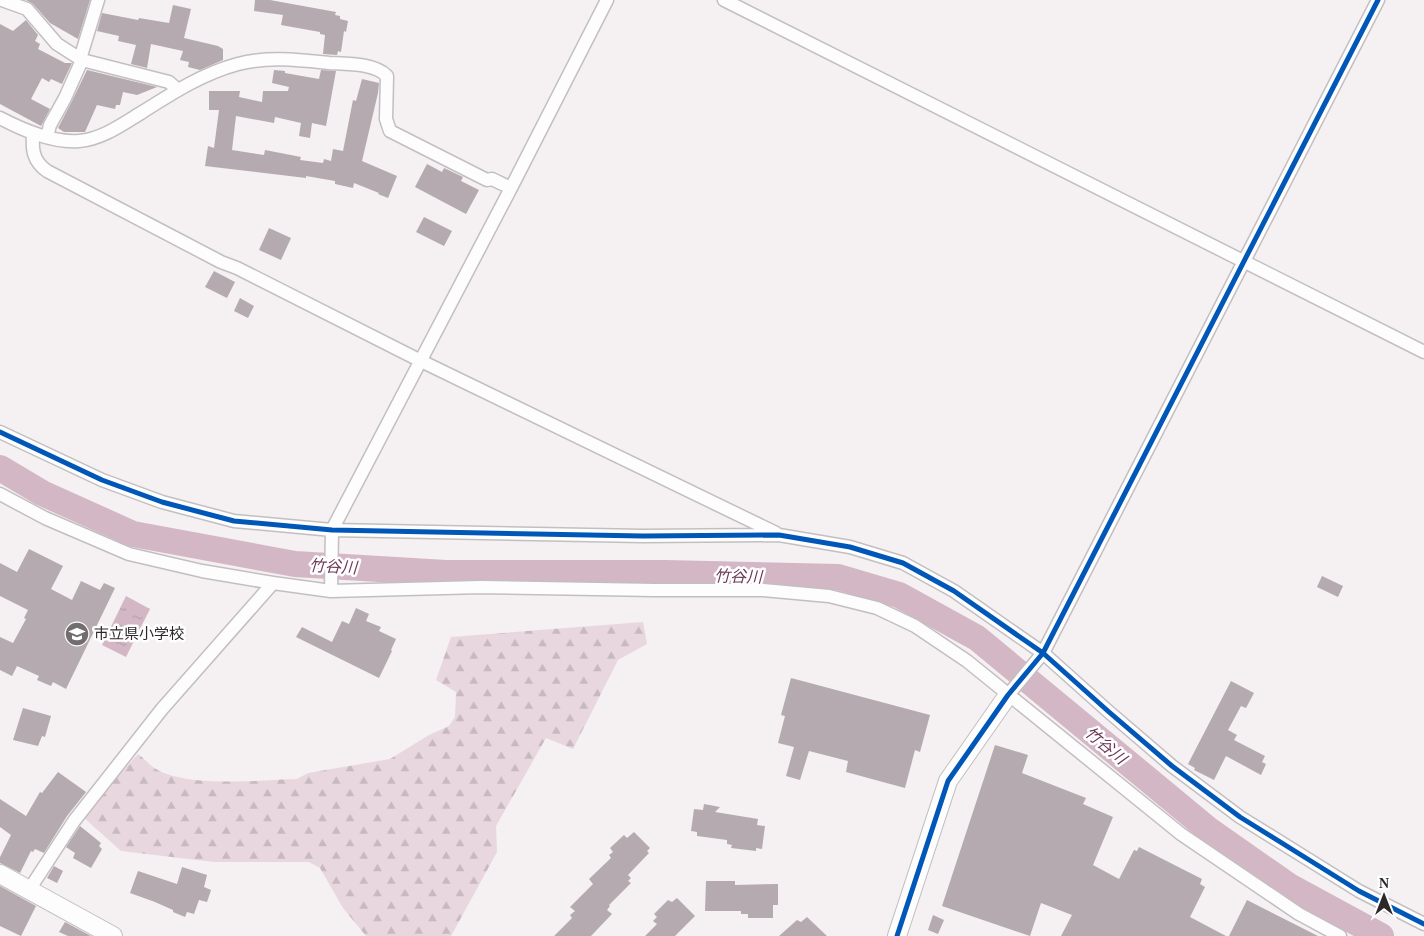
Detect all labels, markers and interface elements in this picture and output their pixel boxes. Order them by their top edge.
water label: 竹谷川 [309,557,359,576]
water label: 竹谷川 [714,568,764,585]
school or university icon: 市立県小学校 [64,621,90,647]
place label: 市立県小学校 [94,626,184,642]
water label: 竹谷川 [1082,723,1131,769]
north arrow [1359,871,1409,921]
text: N [1379,876,1389,891]

